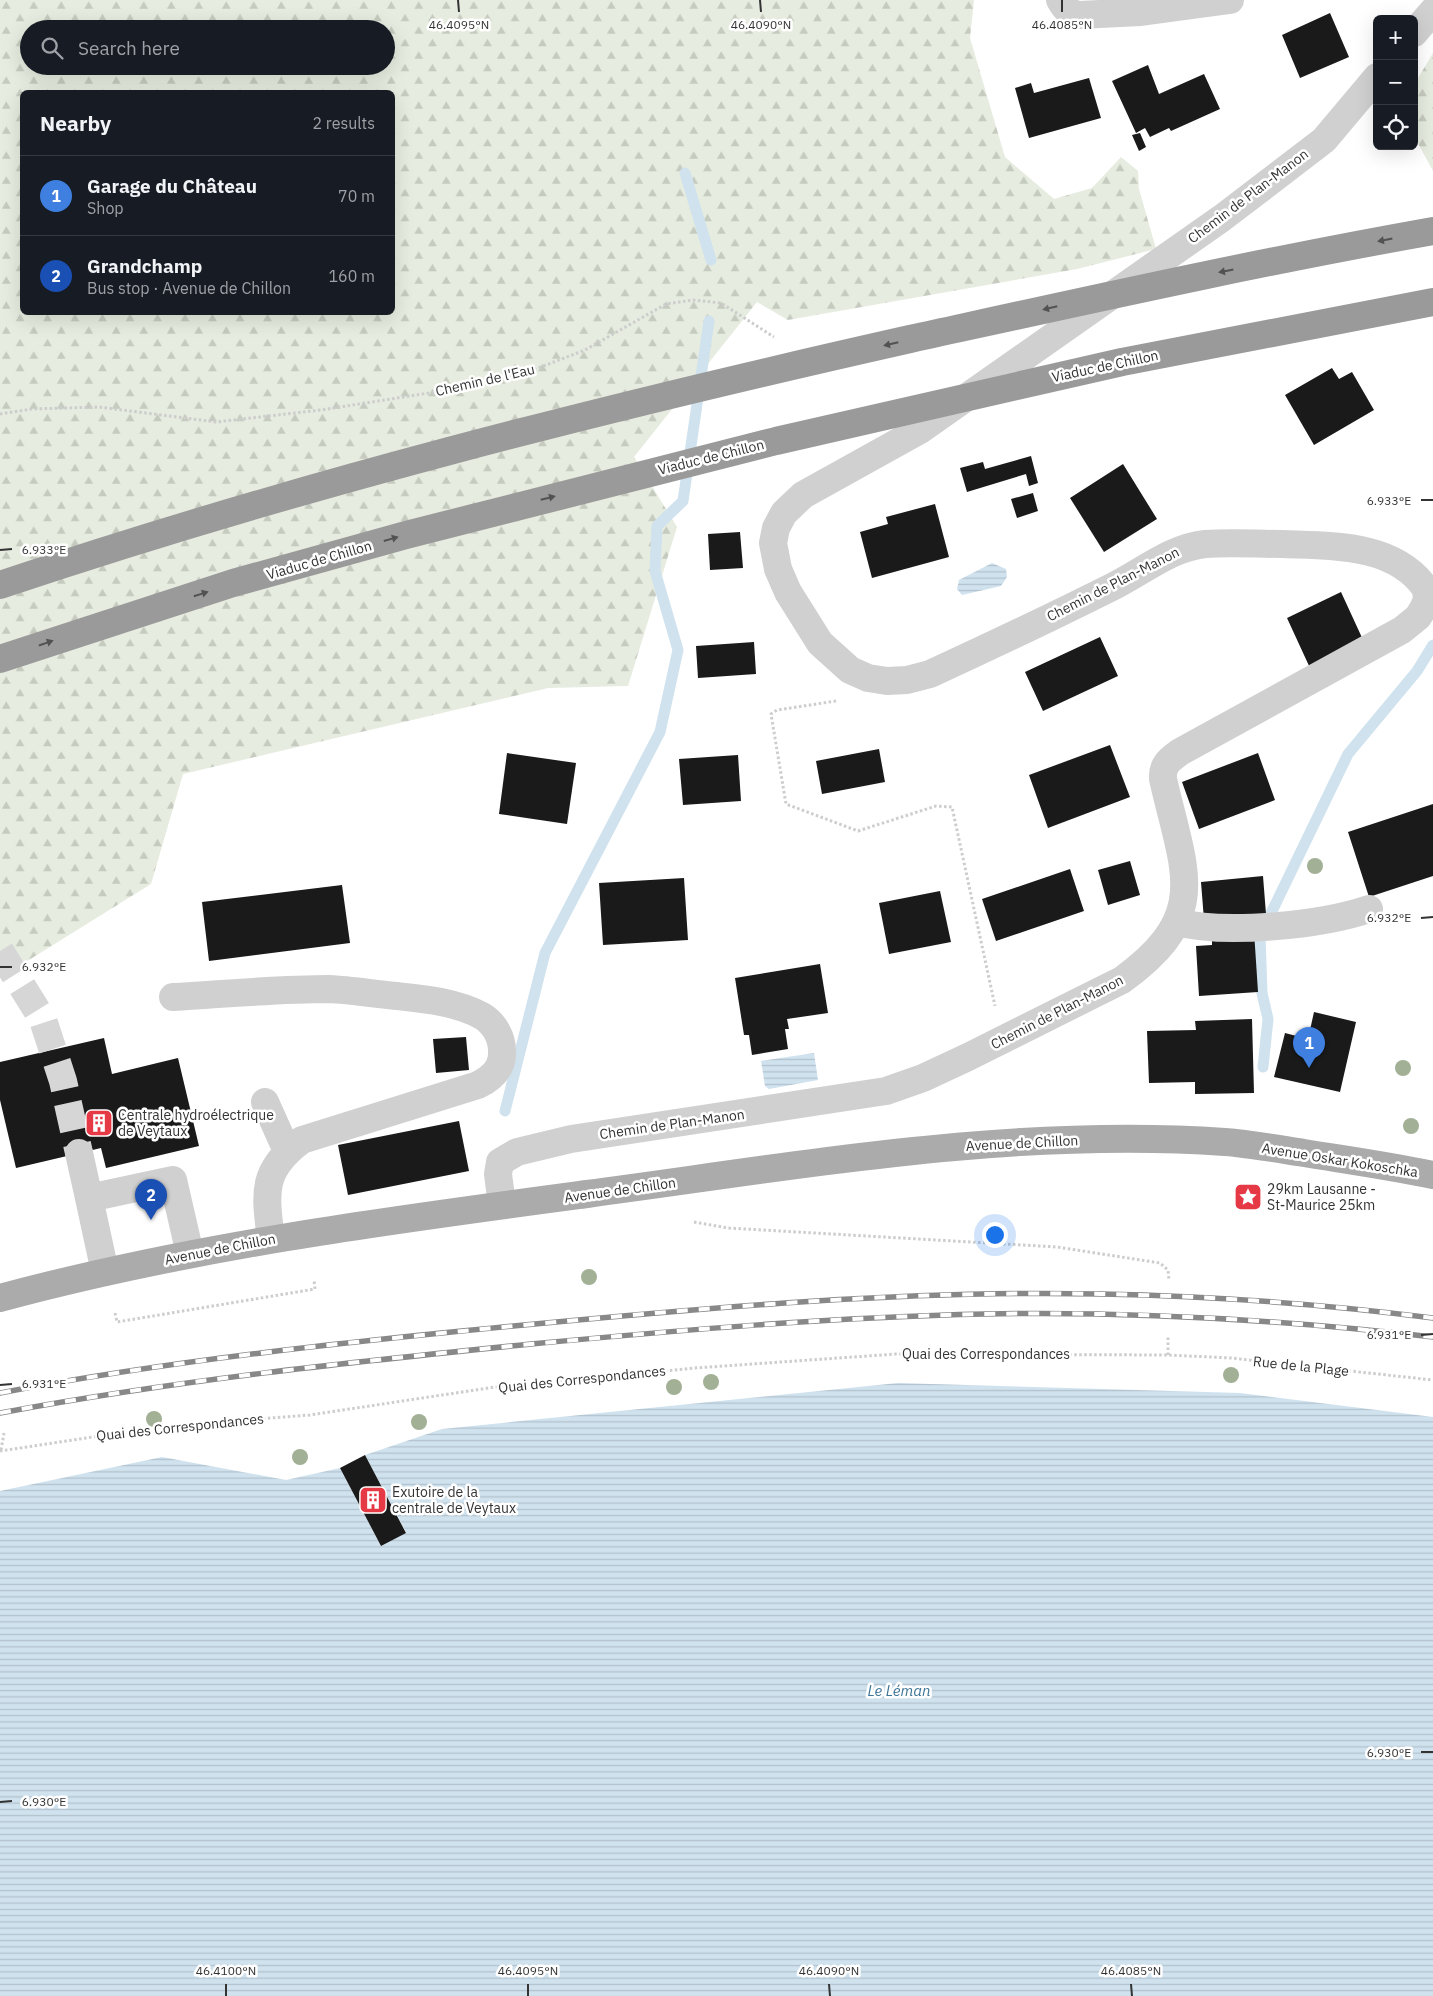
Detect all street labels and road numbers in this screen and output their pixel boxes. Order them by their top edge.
street label: Chemin de Plan-Manon [1184,145,1312,247]
street label: Viaduc de Chillon [1050,346,1160,386]
street label: Chemin de l'Eau [434,360,536,400]
street label: Viaduc de Chillon [656,435,766,479]
street label: Viaduc de Chillon [264,536,374,584]
street label: Chemin de Plan-Manon [1044,543,1182,625]
street label: Chemin de Plan-Manon [988,971,1126,1053]
street label: Chemin de Plan-Manon [598,1105,746,1143]
street label: Avenue de Chillon [965,1131,1079,1155]
street label: Avenue Oskar Kokoschka [1261,1139,1420,1181]
street label: Avenue de Chillon [563,1173,677,1207]
street label: Avenue de Chillon [163,1229,277,1269]
street label: Quai des Correspondances [902,1345,1070,1363]
street label: Rue de la Plage [1252,1352,1350,1380]
street label: Quai des Correspondances [497,1361,667,1397]
street label: Quai des Correspondances [95,1409,265,1445]

